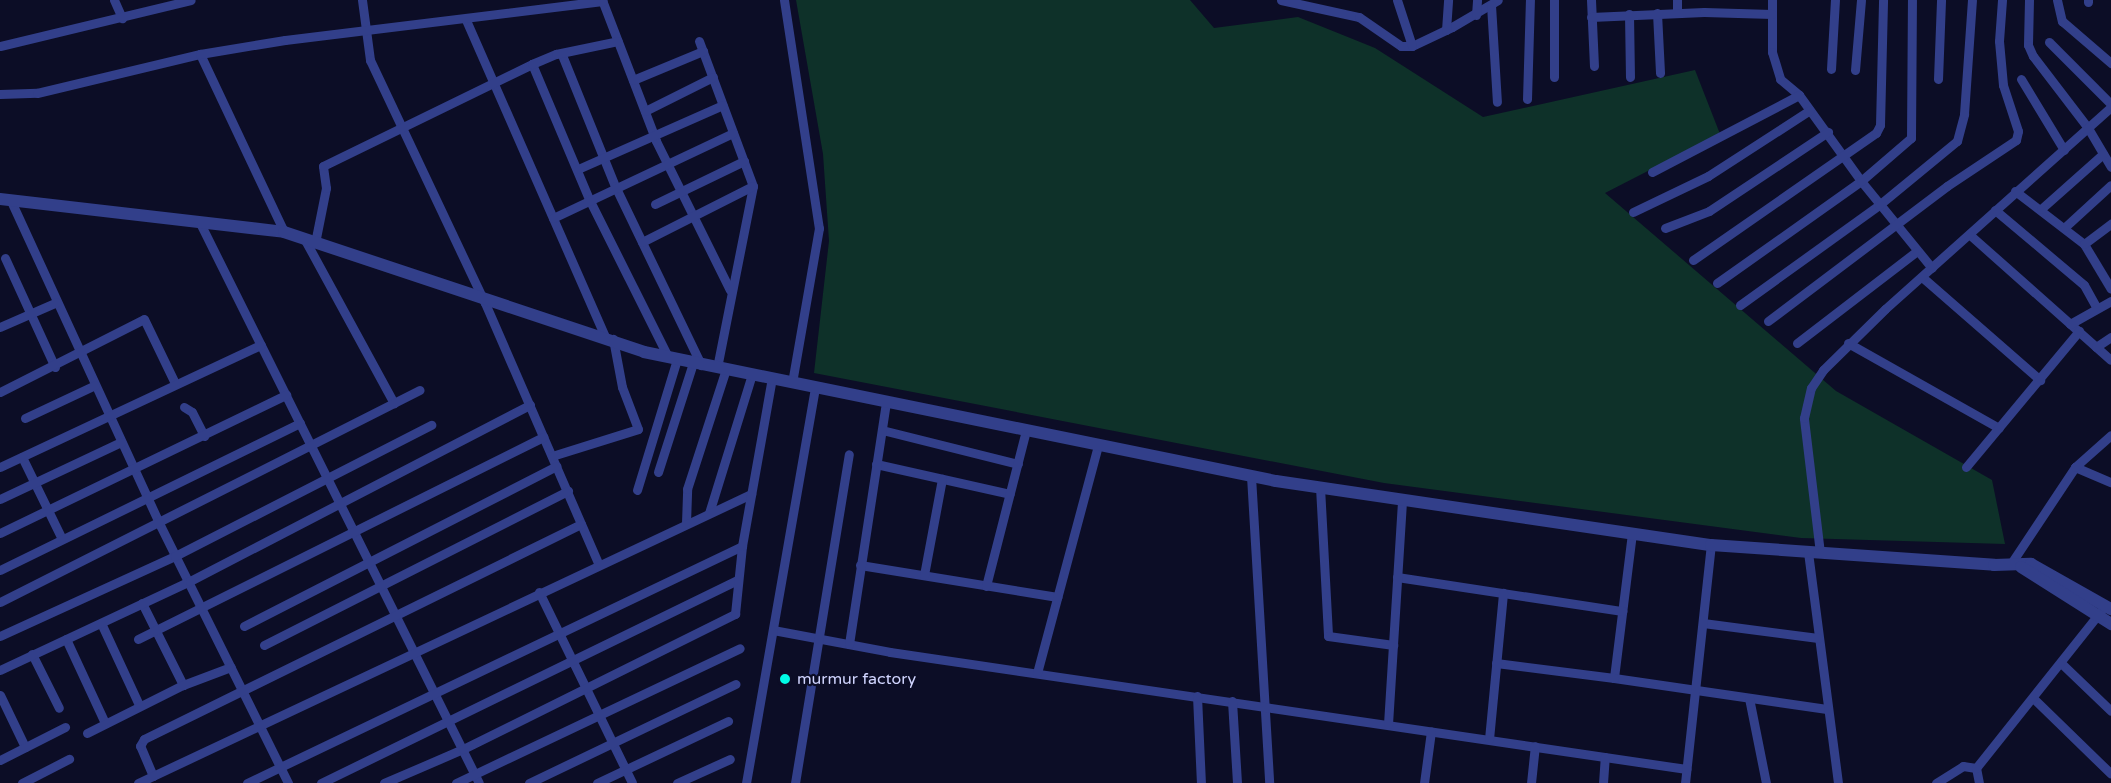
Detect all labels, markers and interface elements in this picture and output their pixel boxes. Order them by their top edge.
place label: murmur factory [797,669,916,689]
marker: murmur factory [778,672,792,686]

